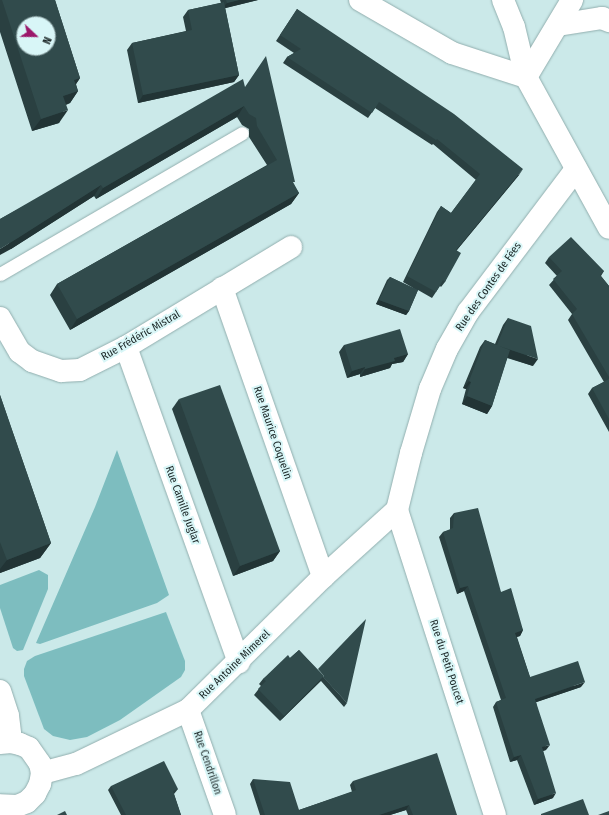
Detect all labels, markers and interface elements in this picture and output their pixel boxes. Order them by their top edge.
north arrow [16,16,56,56]
text: N [39,35,54,46]
street label: Rue des Contes de Fées [453,240,525,334]
street label: Rue Frédéric Mistral [99,308,183,364]
street label: Rue Maurice Coquelin [250,385,294,481]
street label: Rue Camille Juglar [162,464,202,546]
street label: Rue du Petit Poucet [426,618,466,706]
street label: Rue Antoine Mimerel [197,628,273,702]
street label: Rue Cendrillon [190,730,224,796]

